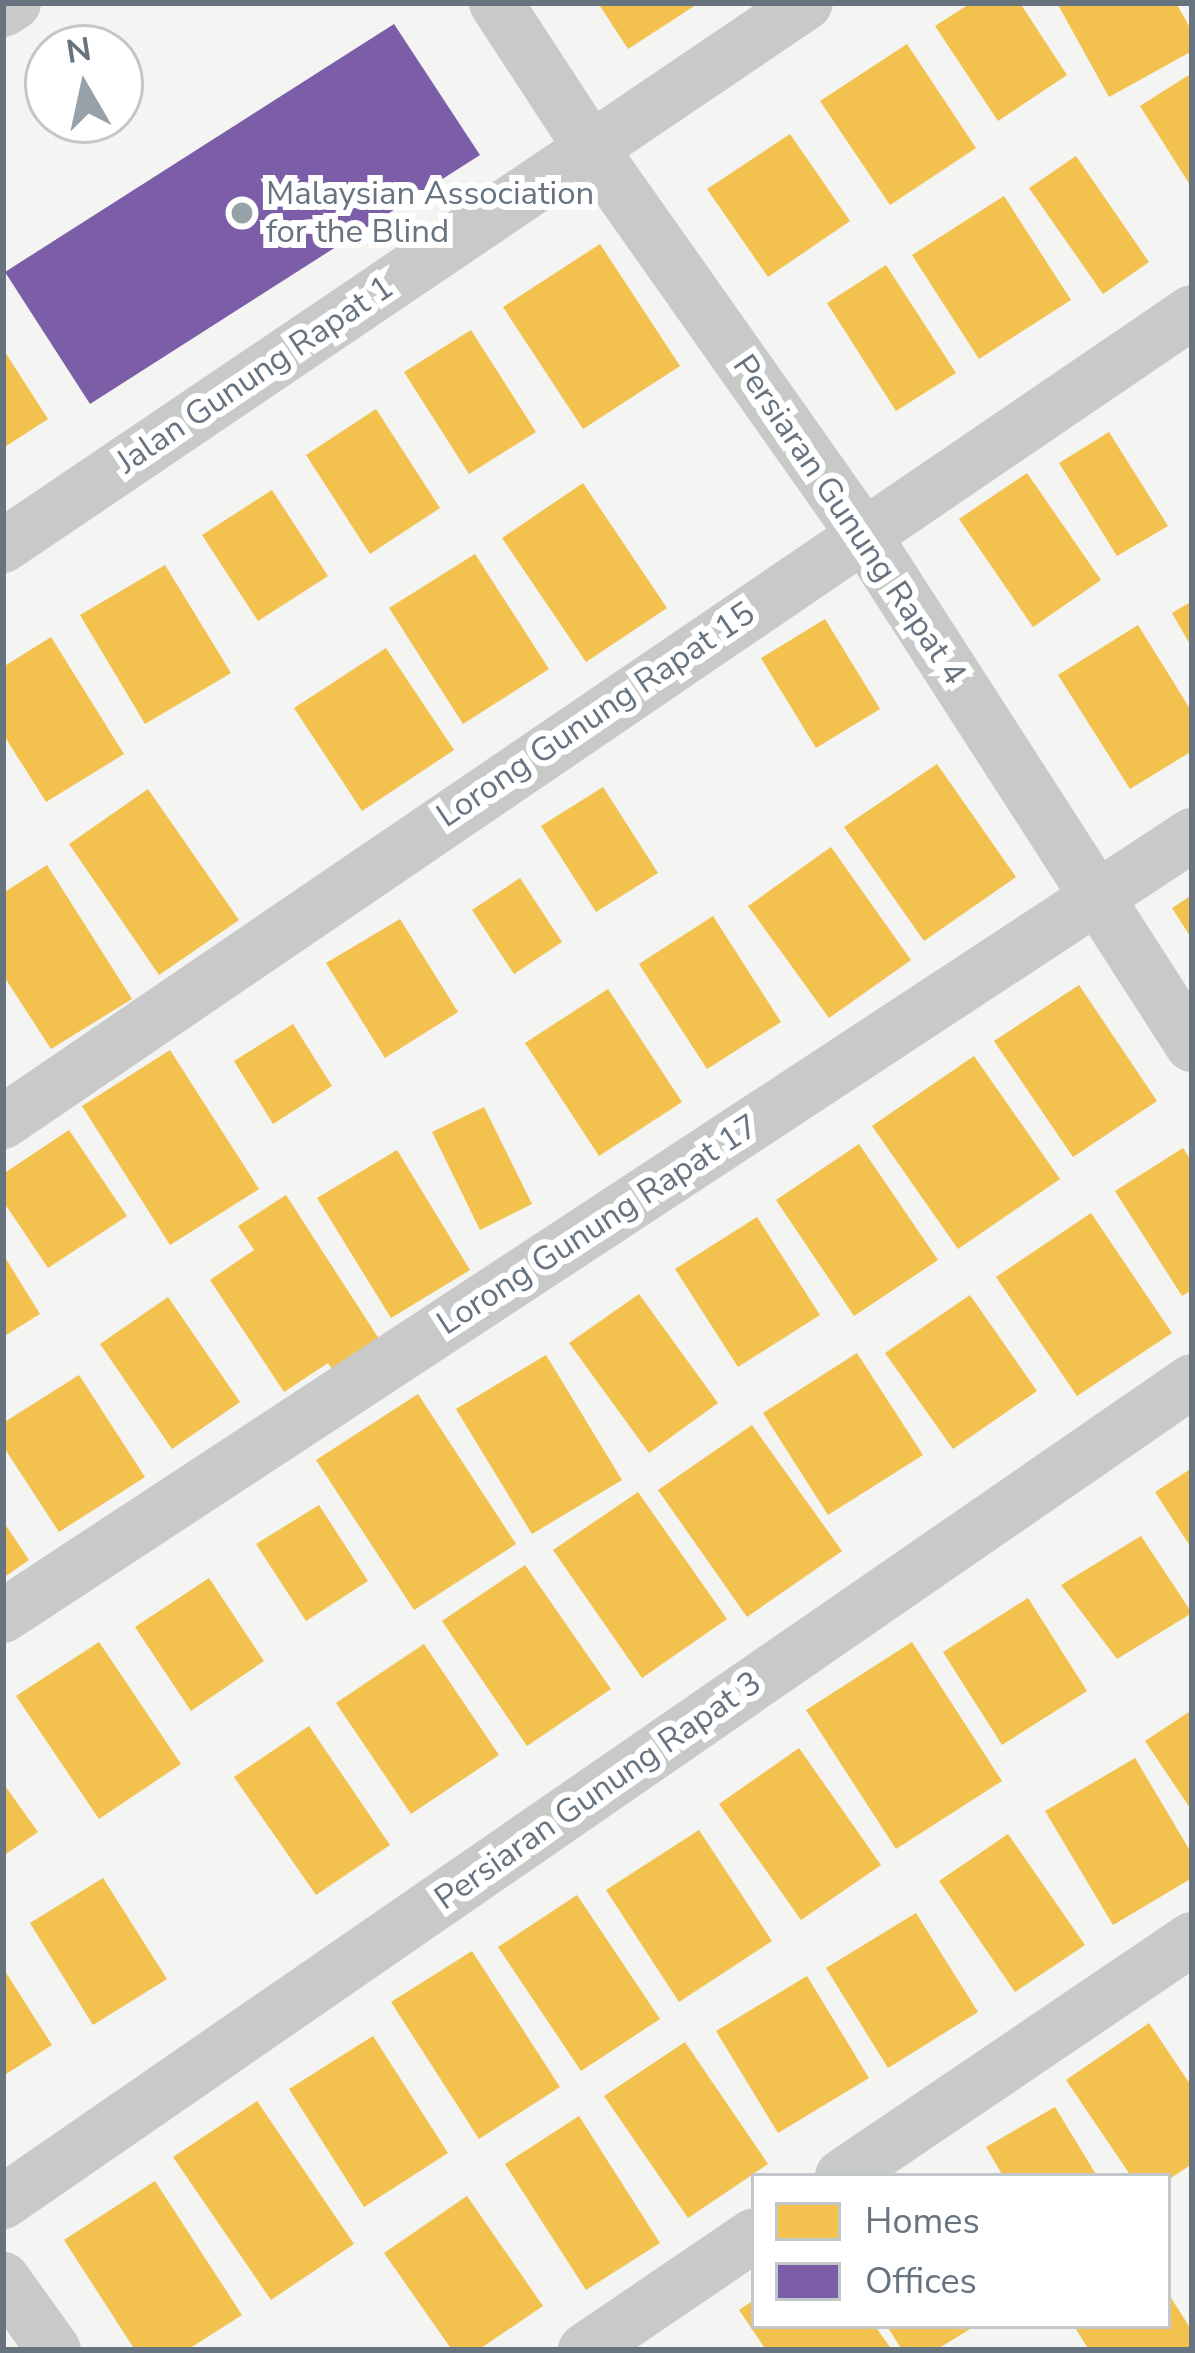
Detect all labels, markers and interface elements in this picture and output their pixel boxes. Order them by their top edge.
north arrow [24,24,144,144]
text: N [63,27,94,75]
place label: Malaysian Association for the Blind [266,174,594,252]
marker: Malaysian Association for the Blind [229,200,255,226]
street label: Jalan Gunung Rapat 1 [109,268,401,482]
street label: Persiaran Gunung Rapat 4 [724,348,974,692]
street label: Lorong Gunung Rapat 15 [430,594,762,836]
street label: Lorong Gunung Rapat 17 [430,1106,766,1344]
street label: Persiaran Gunung Rapat 3 [427,1663,769,1919]
legend [751,2173,1171,2329]
text: Homes [865,2197,980,2246]
text: Offices [865,2257,977,2306]

